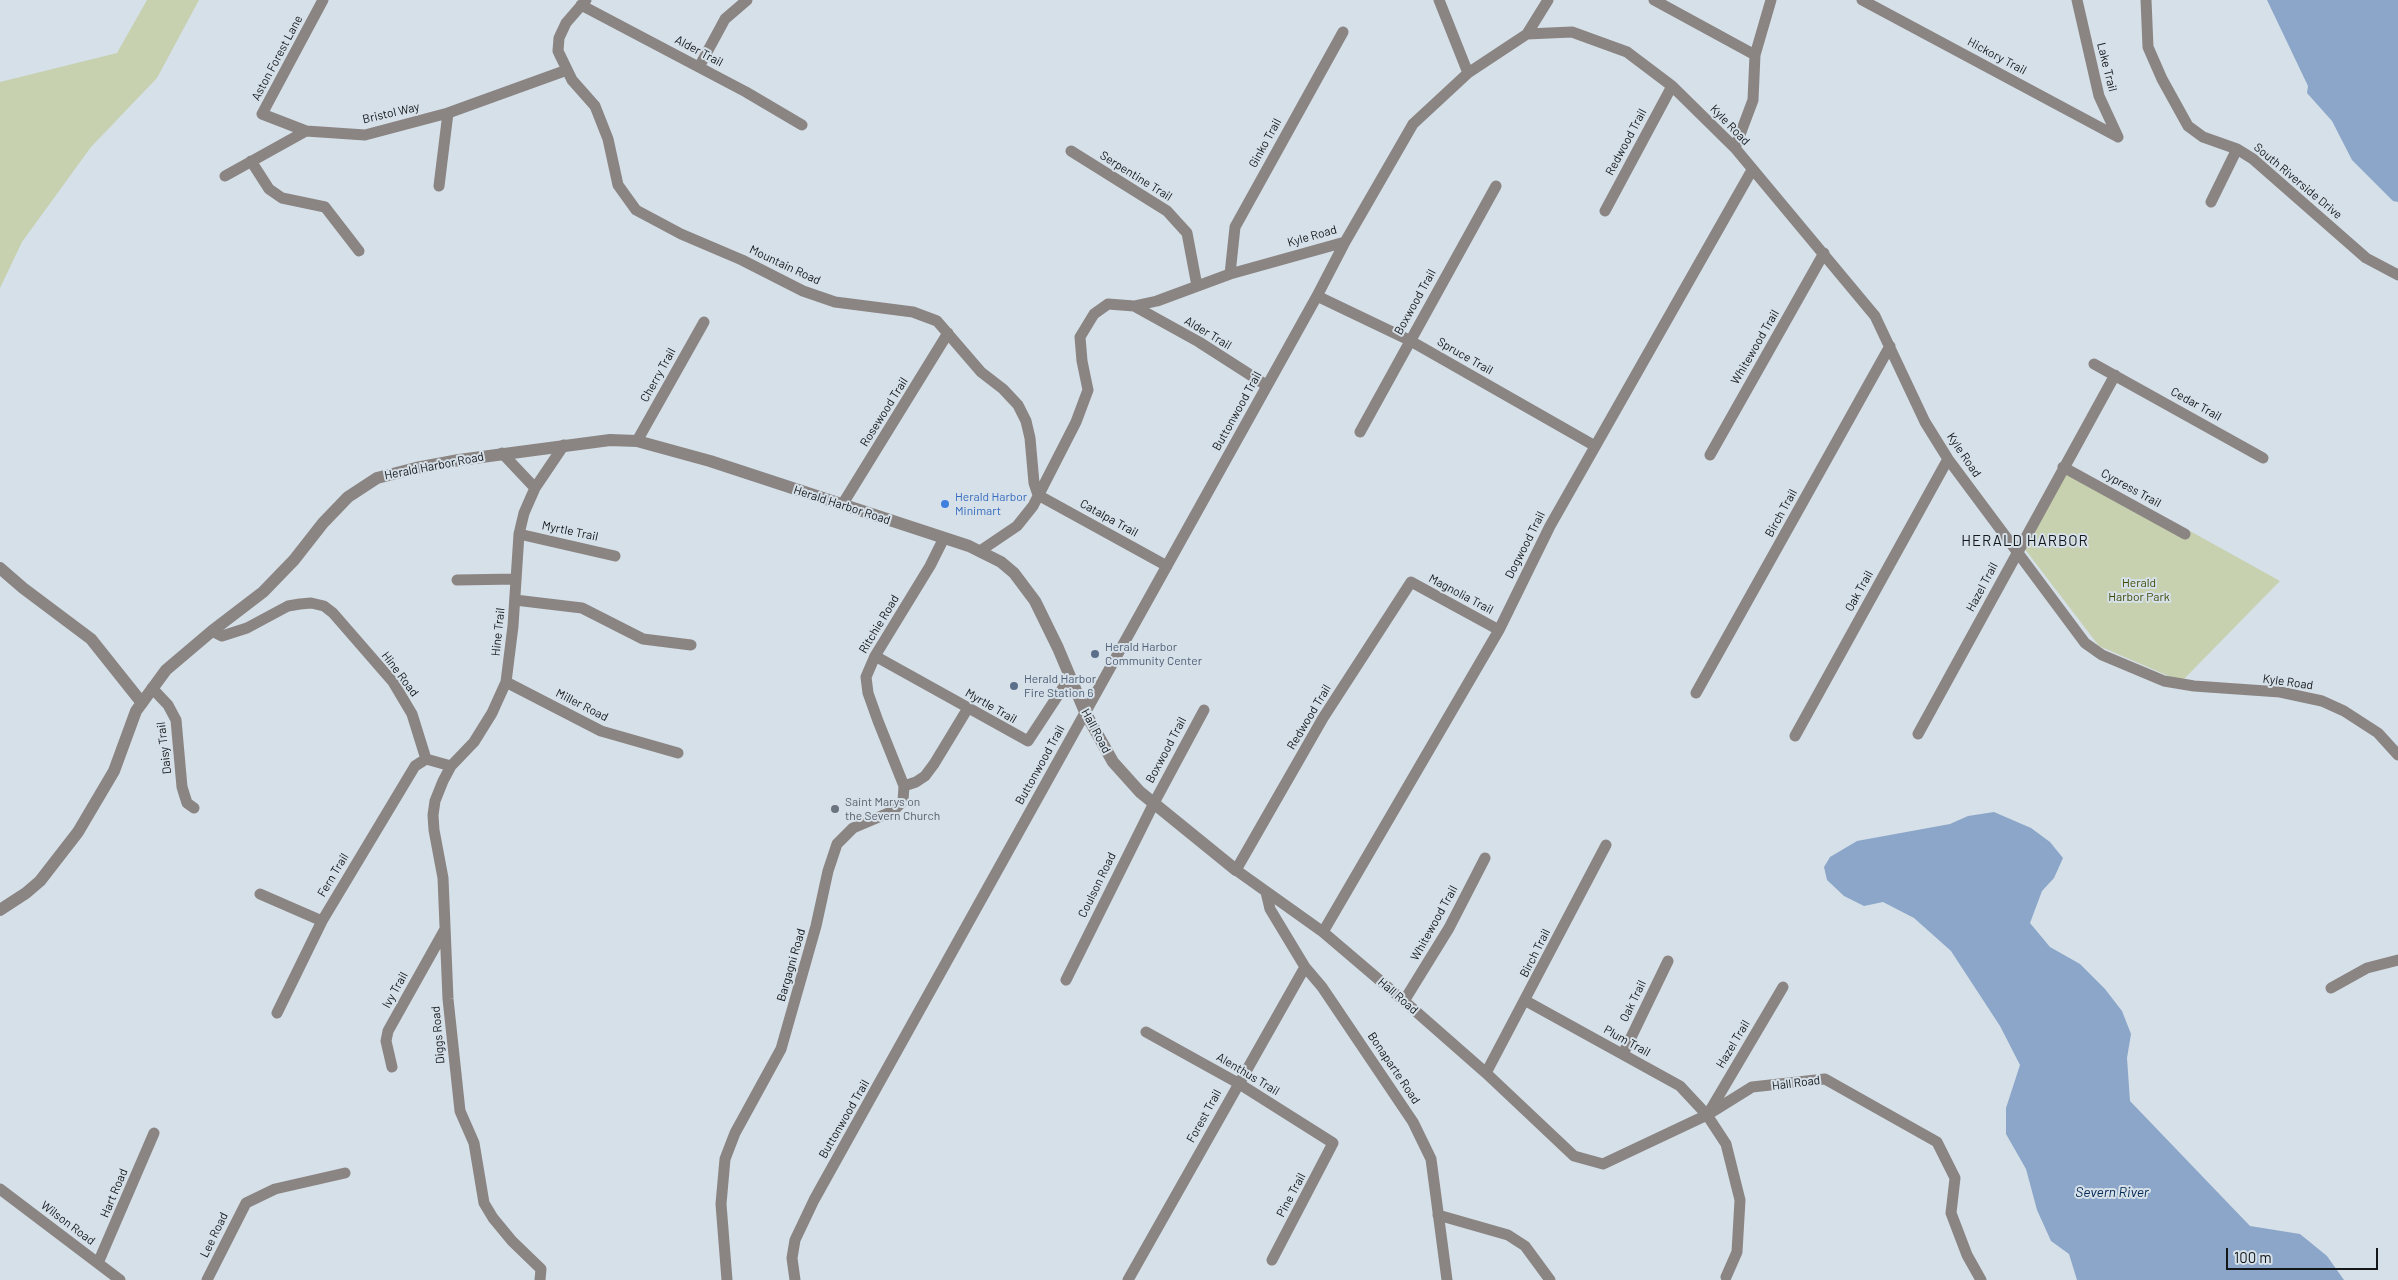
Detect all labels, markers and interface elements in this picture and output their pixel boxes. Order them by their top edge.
street label: Aston Forest Lane [248,13,306,103]
street label: Alder Trail [673,32,725,70]
street label: Hickory Trail [1965,34,2029,78]
street label: Lake Trail [2094,41,2120,93]
street label: Bristol Way [361,99,421,127]
street label: Kyle Road [1707,102,1753,148]
street label: Redwood Trail [1602,106,1650,178]
street label: Ginko Trail [1246,116,1284,170]
street label: South Riverside Drive [2251,140,2345,222]
street label: Serpentine Trail [1097,148,1175,204]
street label: Kyle Road [1286,222,1338,250]
street label: Mountain Road [747,242,823,288]
street label: Boxwood Trail [1391,267,1439,337]
street label: Whitewood Trail [1728,307,1782,387]
street label: Alder Trail [1182,313,1234,353]
street label: Spruce Trail [1435,334,1495,378]
street label: Cherry Trail [637,345,679,405]
street label: Buttonwood Trail [1209,369,1265,453]
street label: Rosewood Trail [857,375,911,449]
street label: Cedar Trail [2168,384,2224,424]
street label: Kyle Road [1944,430,1984,480]
street label: Herald Harbor Road [383,449,485,483]
street label: Cypress Trail [2099,466,2163,510]
street label: Herald Harbor Road [792,483,892,527]
street label: Birch Trail [1762,487,1800,539]
place label: Herald Harbor Minimart [955,490,1027,518]
street label: Catalpa Trail [1077,496,1141,540]
marker: Herald Harbor Minimart [939,498,951,510]
street label: Dogwood Trail [1502,509,1548,581]
street label: Myrtle Trail [541,518,599,544]
district label: HERALD HARBOR [1960,532,2090,550]
street label: Hazel Trail [1963,560,2001,614]
street label: Oak Trail [1842,568,1876,614]
street label: Magnolia Trail [1426,571,1496,617]
park label: Herald Harbor Park [2108,576,2170,604]
street label: Ritchie Road [856,592,902,656]
street label: Hine Trail [488,607,508,657]
place label: Herald Harbor Community Center [1105,640,1202,668]
marker: Herald Harbor Community Center [1089,648,1101,660]
street label: Hine Road [378,649,422,699]
street label: Kyle Road [2262,671,2314,693]
place label: Herald Harbor Fire Station 6 [1024,672,1096,700]
marker: Herald Harbor Fire Station 6 [1008,680,1020,692]
street label: Redwood Trail [1284,682,1334,752]
street label: Myrtle Trail [963,685,1019,727]
street label: Miller Road [553,686,611,724]
street label: Hall Road [1078,706,1114,756]
street label: Boxwood Trail [1143,715,1189,785]
street label: Daisy Trail [154,721,174,775]
street label: Buttonwood Trail [1012,723,1068,807]
place label: Saint Marys on the Severn Church [845,795,940,823]
marker: Saint Marys on the Severn Church [829,803,841,815]
street label: Coulson Road [1075,850,1119,920]
street label: Fern Trail [314,851,352,899]
street label: Whitewood Trail [1407,883,1461,963]
street label: Birch Trail [1517,926,1553,980]
street label: Bargagni Road [774,927,808,1003]
street label: Ivy Trail [379,969,411,1011]
street label: Hall Road [1375,975,1421,1017]
street label: Oak Trail [1617,978,1649,1024]
street label: Diggs Road [428,1006,448,1064]
street label: Hazel Trail [1713,1017,1753,1071]
street label: Plum Trail [1601,1022,1653,1060]
street label: Bonaparte Road [1365,1029,1423,1107]
street label: Alenthus Trail [1214,1050,1282,1098]
street label: Hall Road [1771,1073,1821,1093]
street label: Buttonwood Trail [816,1077,872,1161]
street label: Forest Trail [1184,1087,1224,1145]
street label: Hart Road [97,1166,131,1220]
street label: Pine Trail [1273,1171,1309,1219]
water label: Severn River [2075,1184,2149,1200]
street label: Wilson Road [38,1198,98,1248]
street label: Lee Road [197,1210,231,1260]
scale bar [2228,1238,2380,1270]
text: 100 m [2234,1248,2272,1266]

